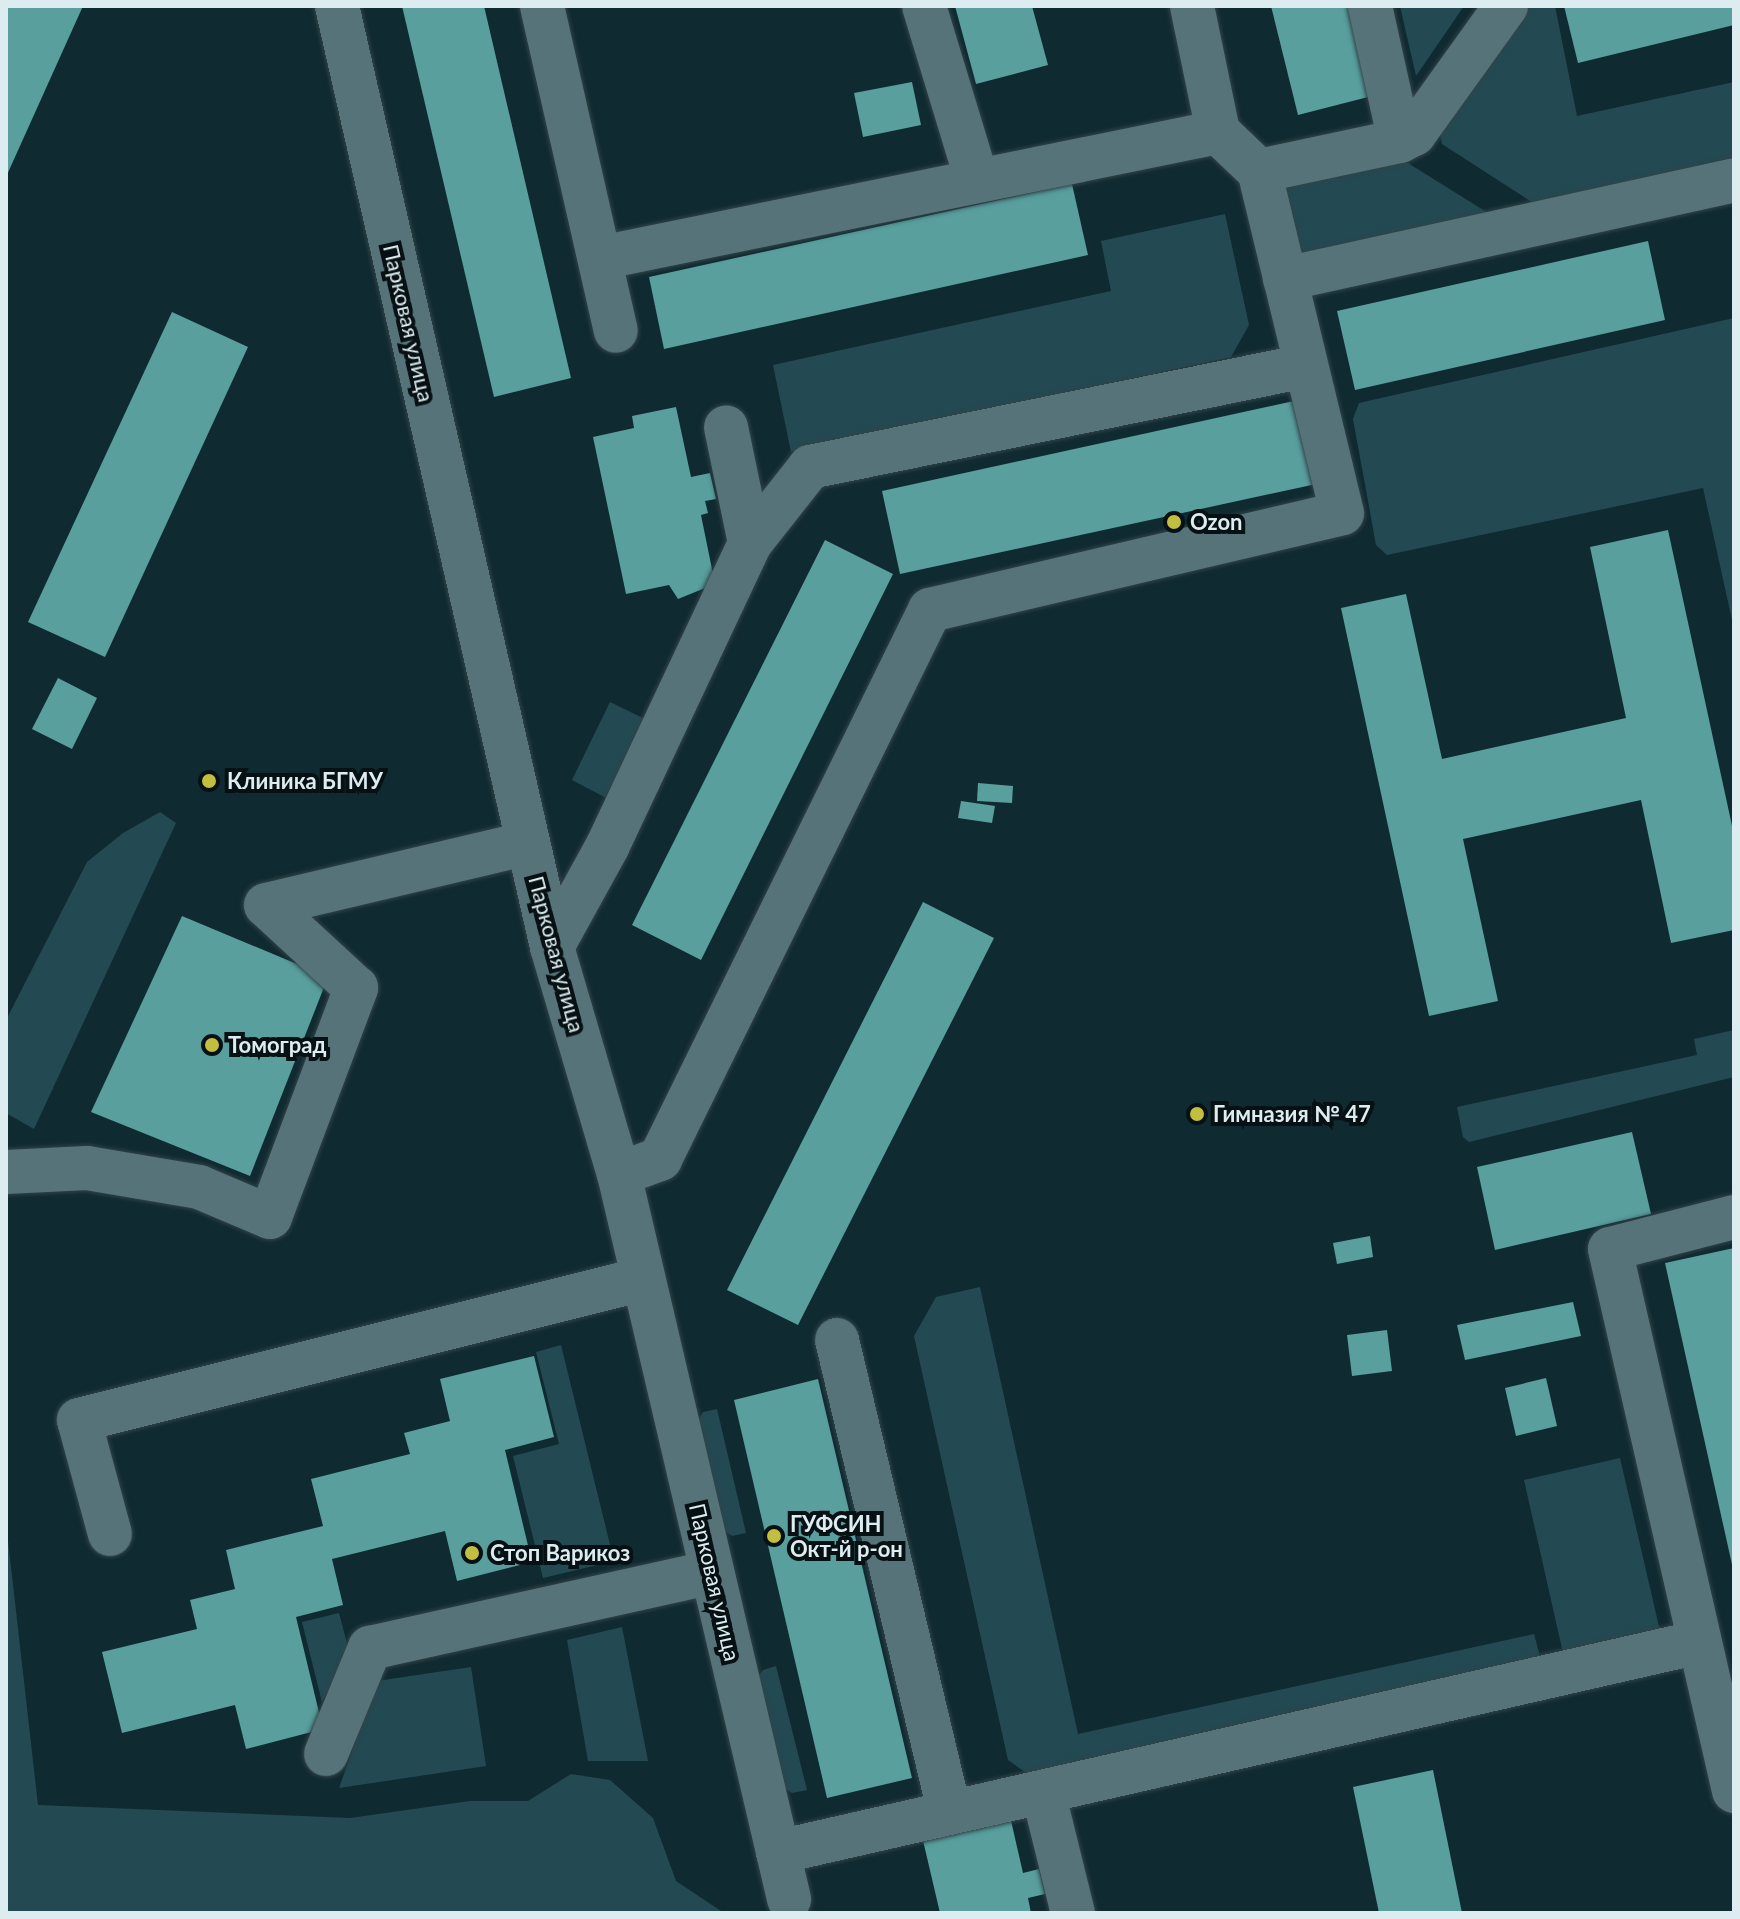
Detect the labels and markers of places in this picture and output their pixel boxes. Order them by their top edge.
place label: Ozon [1190,509,1243,535]
marker: Ozon [1165,513,1183,531]
place label: Клиника БГМУ [227,768,383,794]
marker: Клиника БГМУ [198,770,220,792]
place label: Томоград [228,1032,326,1058]
marker: Томоград [203,1036,221,1054]
place label: Гимназия № 47 [1213,1101,1371,1127]
marker: Гимназия № 47 [1188,1105,1206,1123]
place label: ГУФСИН Окт-й р-он [790,1510,903,1562]
marker: ГУФСИН Окт-й р-он [765,1527,783,1545]
place label: Стоп Варикоз [490,1540,630,1566]
marker: Стоп Варикоз [461,1542,483,1564]

